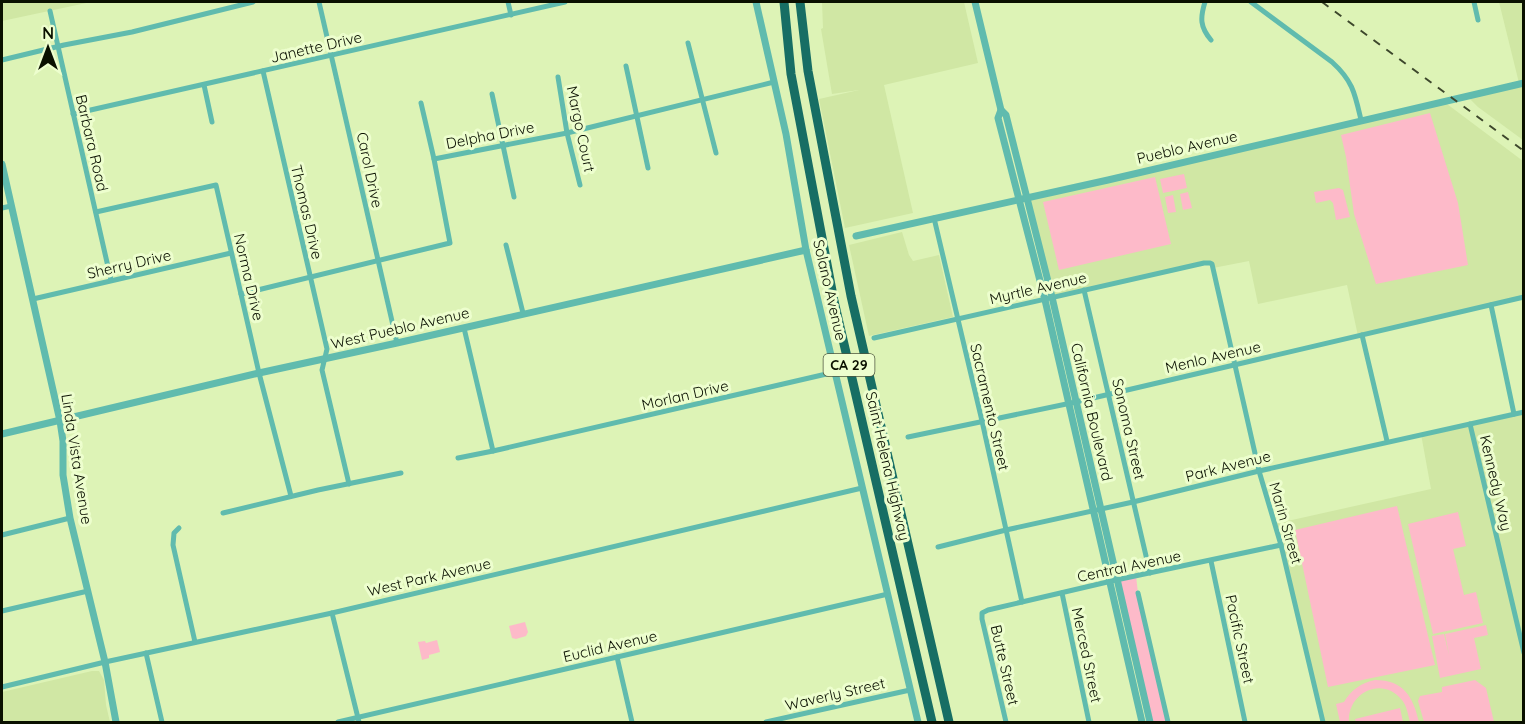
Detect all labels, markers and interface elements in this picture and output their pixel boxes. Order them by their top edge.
north arrow [18,18,78,78]
text: N [42,23,54,43]
street label: Janette Drive [268,27,364,67]
street label: Margo Court [563,84,599,174]
street label: Barbara Road [72,93,112,193]
street label: Delpha Drive [444,117,536,153]
street label: Pueblo Avenue [1135,126,1239,168]
street label: Carol Drive [353,130,387,210]
street label: Thomas Drive [287,163,327,261]
street label: Norma Drive [230,232,268,322]
street label: Solano Avenue [809,238,851,342]
street label: Sherry Drive [85,245,173,283]
street label: Myrtle Avenue [988,268,1088,308]
street label: West Pueblo Avenue [329,303,471,353]
street label: Menlo Avenue [1163,337,1263,377]
street label: California Boulevard [1067,341,1117,483]
street label: Sacramento Street [966,342,1014,472]
road number: CA 29 [824,354,874,376]
street label: Morlan Drive [640,376,730,414]
street label: Sonoma Street [1108,377,1150,481]
street label: Saint Helena Highway [862,390,914,542]
street label: Linda Vista Avenue [57,392,97,526]
street label: Kennedy Way [1476,433,1516,533]
street label: Park Avenue [1183,446,1273,486]
street label: Marin Street [1265,480,1307,566]
street label: Central Avenue [1075,546,1183,586]
street label: West Park Avenue [365,554,493,600]
street label: Pacific Street [1221,593,1259,685]
street label: Merced Street [1068,606,1106,704]
street label: Butte Street [987,623,1023,707]
street label: Euclid Avenue [561,626,659,666]
street label: Waverly Street [783,673,887,715]

